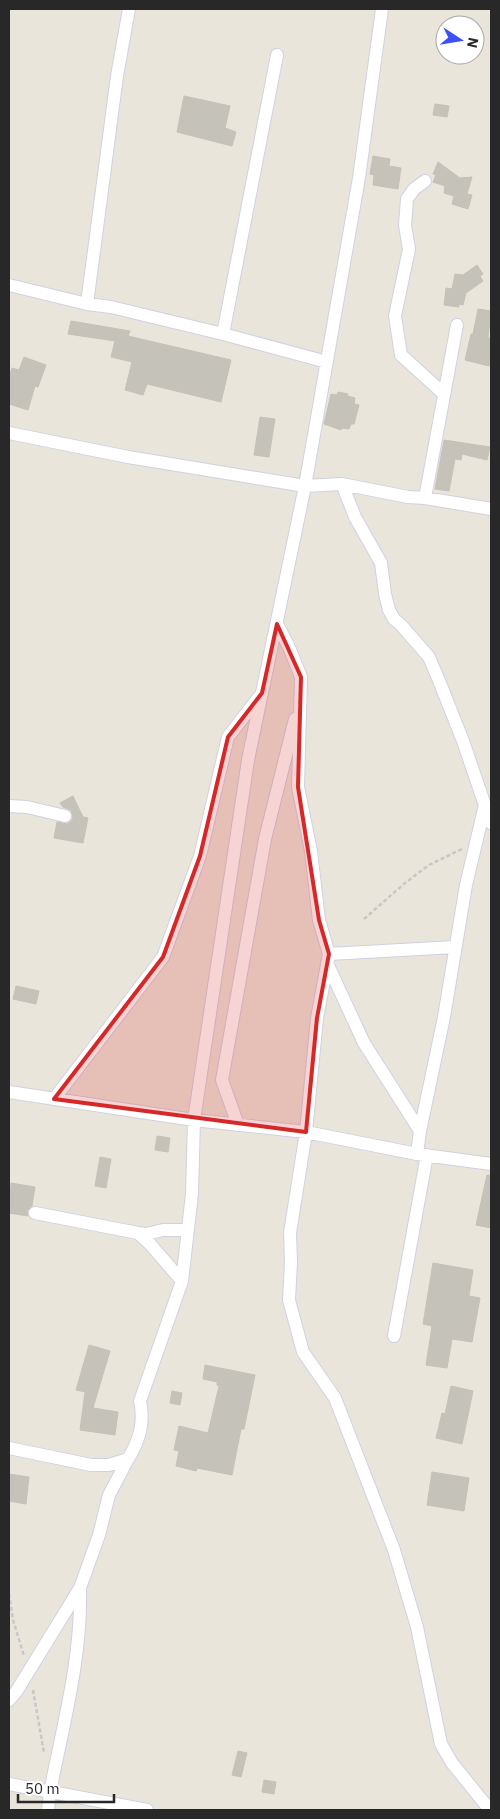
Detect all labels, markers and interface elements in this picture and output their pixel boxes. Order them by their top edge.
north arrow [435,15,485,65]
text: N [463,36,483,50]
scale bar [18,1772,114,1804]
text: 50 m [25,1779,60,1798]

